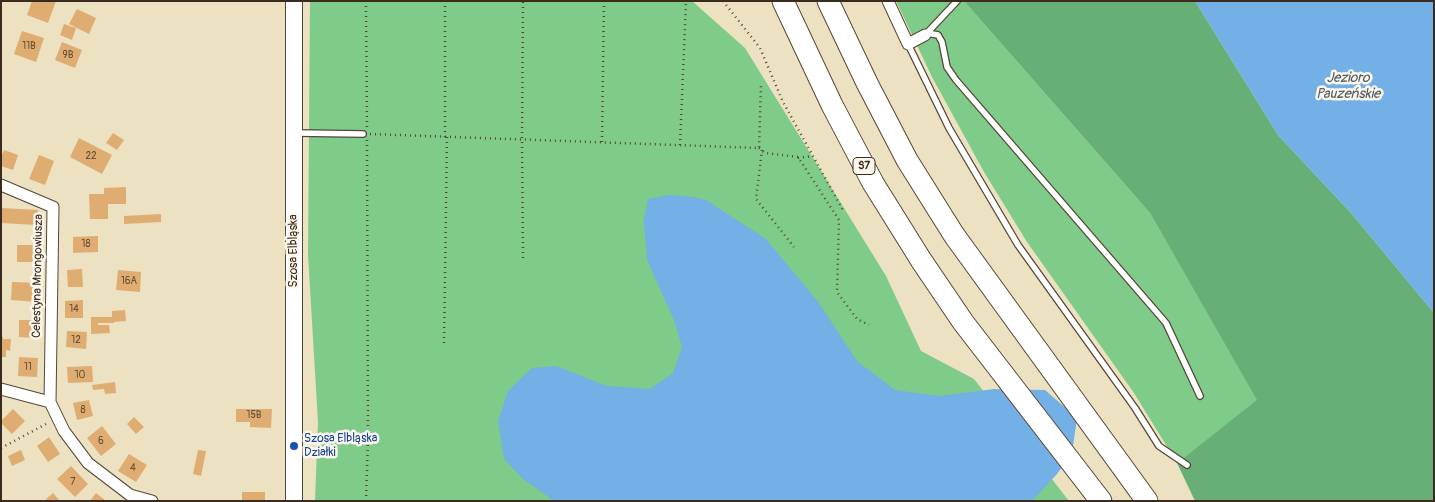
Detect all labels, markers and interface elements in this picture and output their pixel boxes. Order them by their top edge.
house number: 11B [22,40,36,52]
house number: 9B [63,49,73,61]
water label: Jezioro Pauzeńskie [1316,70,1380,102]
house number: 22 [85,150,97,162]
road number: S7 [853,158,875,175]
street label: Celestyna Mrongowiusza [30,214,46,338]
street label: Szosa Elbląska [287,214,301,288]
house number: 18 [82,238,90,250]
house number: 16A [121,275,137,287]
house number: 14 [69,303,79,315]
house number: 12 [71,334,81,346]
house number: 11 [24,361,32,373]
house number: 10 [75,369,85,381]
house number: 8 [80,404,86,416]
house number: 15B [247,409,261,421]
place label: Szosa Elbląska Działki [304,432,377,460]
house number: 6 [98,435,104,447]
marker: Szosa Elbląska Działki [288,440,300,452]
house number: 4 [130,462,136,474]
house number: 7 [70,476,76,488]

